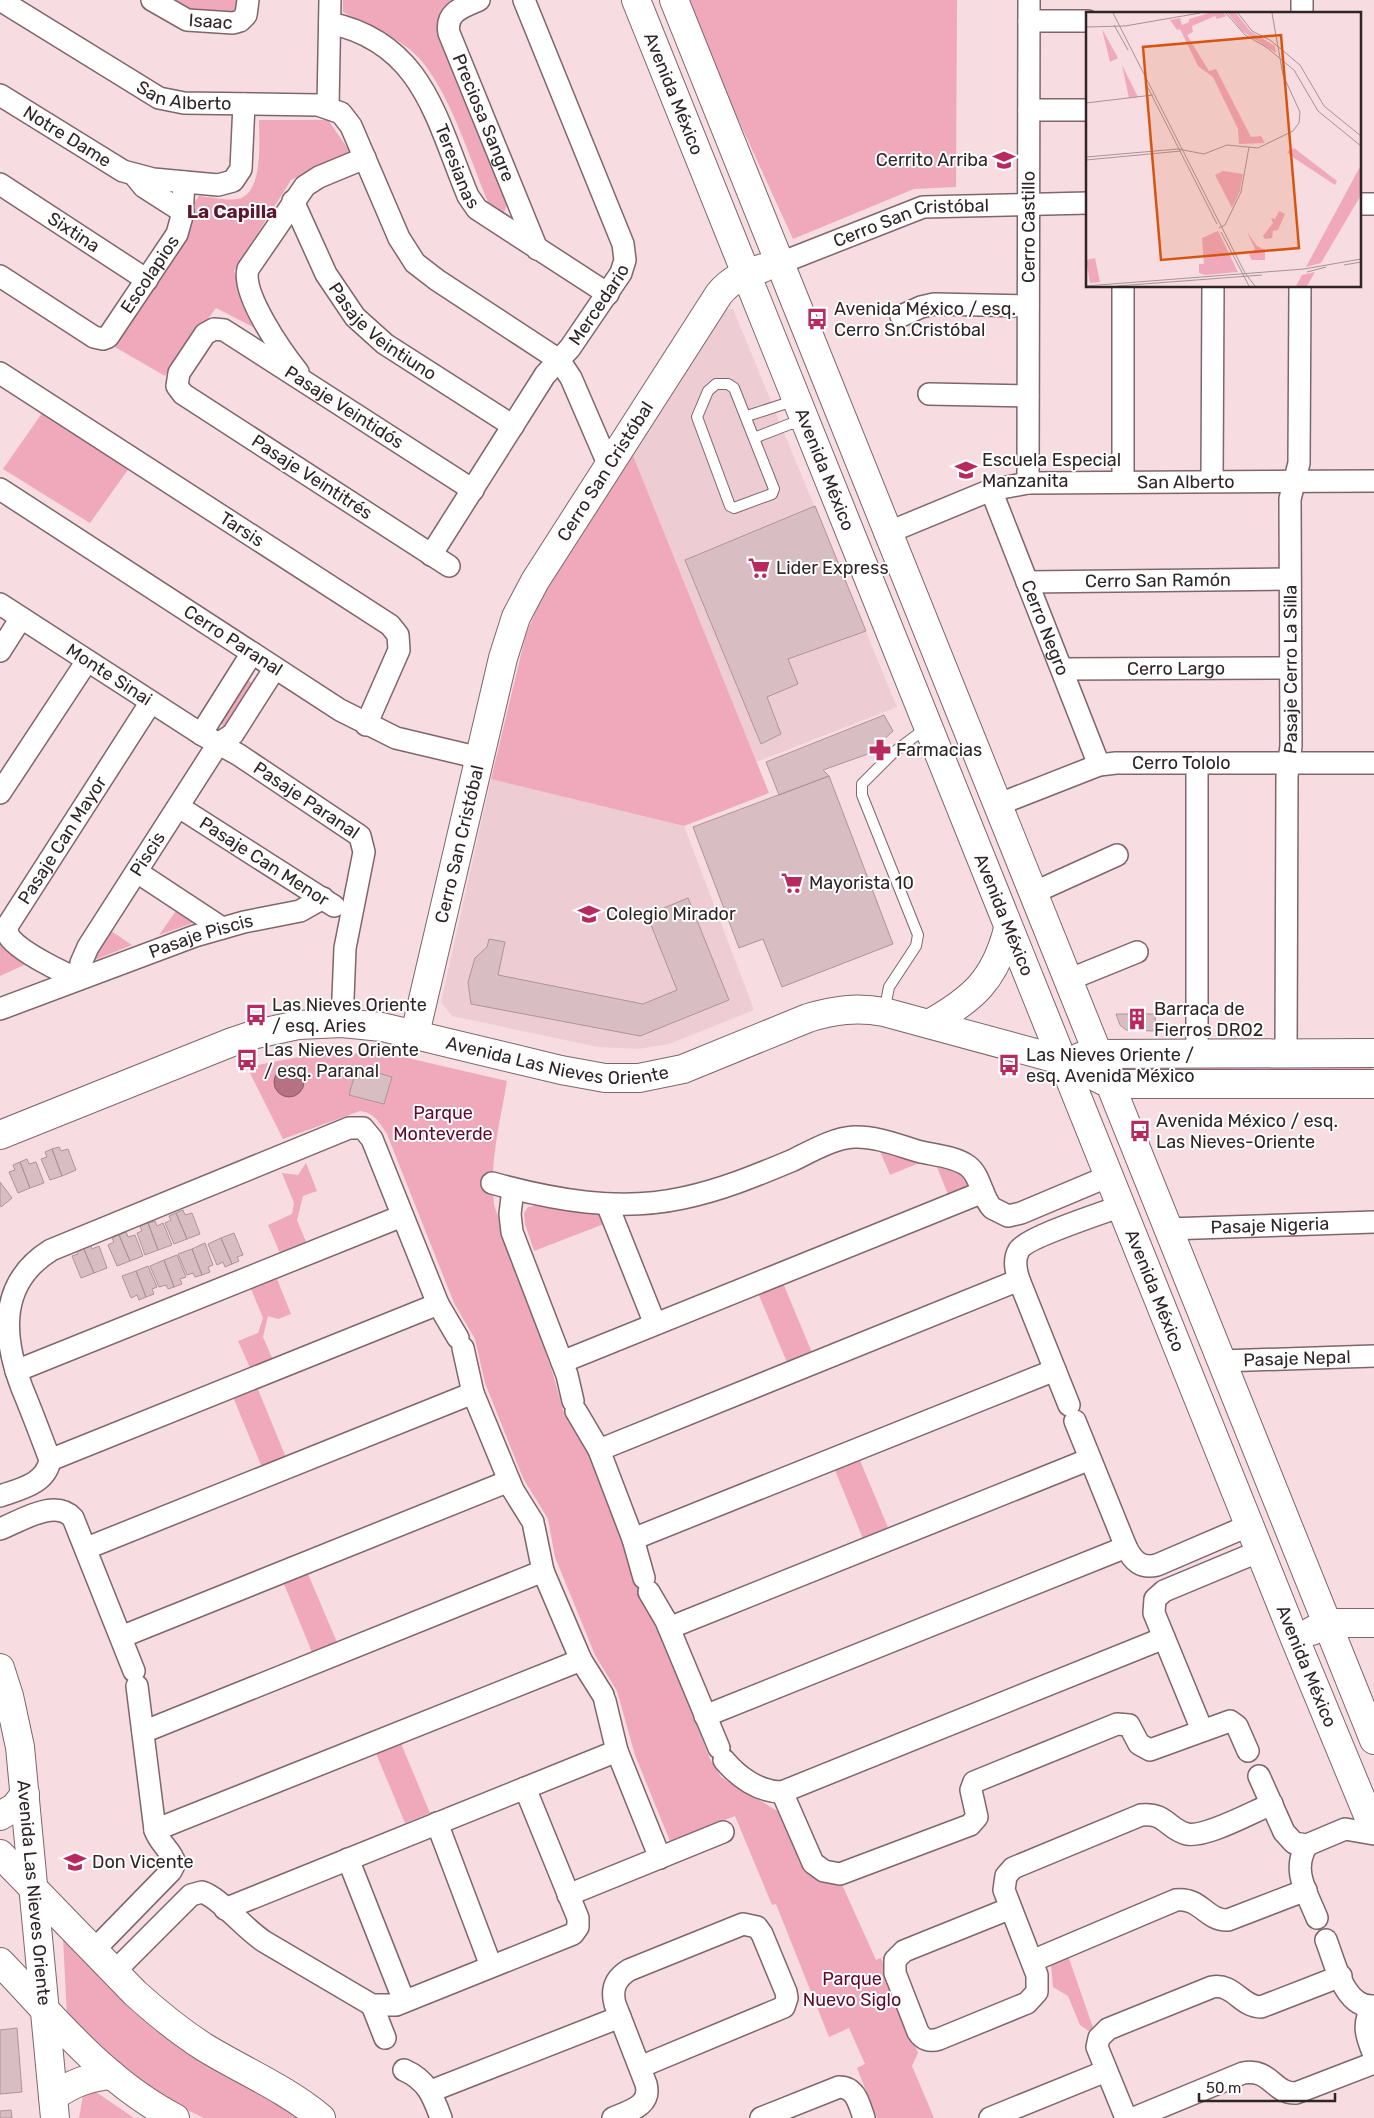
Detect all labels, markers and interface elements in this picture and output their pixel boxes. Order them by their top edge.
street label: Isaac [188,9,233,34]
inset map [1086,12,1362,288]
street label: Avenida México [639,29,708,158]
street label: Preciosa Sangre [448,51,519,185]
street label: San Alberto [132,76,232,115]
street label: Notre Dame [19,101,115,172]
street label: Teresianas [430,121,484,213]
school or university icon: Cerrito Arriba [991,147,1017,173]
place label: Cerrito Arriba [876,149,988,171]
street label: Cerro Castillo [1017,171,1040,283]
street label: Cerro San Cristóbal [830,194,989,252]
district label: La Capilla [187,200,277,223]
street label: Sixtina [44,207,104,257]
street label: Escolapios [116,231,184,318]
street label: Mercedario [564,262,634,350]
street label: Pasaje Veintiuno [324,278,441,385]
place label: Avenida México / esq. Cerro Sn.Cristóbal [834,298,1016,341]
bus stop icon: Avenida México / esq. Cerro Sn.Cristóbal [804,306,830,332]
street label: Pasaje Veintidós [281,361,408,454]
street label: Cerro San Cristóbal [552,397,658,545]
street label: Avenida México [790,405,859,534]
street label: Pasaje Veintitrés [247,430,377,524]
place label: Escuela Especial Manzanita [982,449,1121,492]
school or university icon: Escuela Especial Manzanita [953,457,979,483]
street label: San Alberto [1137,471,1235,493]
street label: Tarsis [216,507,268,552]
supermarket icon: Lider Express [746,555,772,581]
place label: Lider Express [776,557,889,579]
street label: Cerro San Ramón [1085,569,1231,592]
street label: Cerro Negro [1016,577,1074,679]
street label: Pasaje Cerro La Silla [1279,585,1302,755]
street label: Cerro Paranal [179,600,287,681]
street label: Monte Sinai [62,639,156,710]
street label: Cerro Largo [1127,657,1225,680]
pharmacy icon: Farmacias [867,737,893,763]
place label: Farmacias [896,739,982,761]
street label: Cerro Tololo [1132,752,1231,774]
street label: Pasaje Paranal [249,757,364,844]
street label: Cerro San Cristóbal [430,763,489,925]
street label: Pasaje Can Mayor [13,772,112,908]
street label: Pasaje Can Menor [195,812,333,911]
street label: Piscis [125,828,170,880]
street label: Avenida México [969,850,1038,979]
supermarket icon: Mayorista 10 [779,870,805,896]
place label: Mayorista 10 [809,872,914,894]
school or university icon: Colegio Mirador [576,901,602,927]
place label: Colegio Mirador [606,903,736,925]
street label: Pasaje Piscis [146,909,255,963]
place label: Las Nieves Oriente / esq. Aries [272,994,427,1037]
place label: Barraca de Fierros DRO2 [1154,998,1263,1041]
bus stop icon: Las Nieves Oriente / esq. Aries [243,1002,269,1028]
building icon: Barraca de Fierros DRO2 [1124,1006,1150,1032]
street label: Avenida Las Nieves Oriente [444,1032,671,1089]
place label: Las Nieves Oriente / esq. Paranal [264,1039,419,1082]
place label: Las Nieves Oriente / esq. Avenida México [1026,1044,1195,1087]
bus stop icon: Las Nieves Oriente / esq. Paranal [234,1047,260,1073]
bus stop icon: Las Nieves Oriente / esq. Avenida México [996,1052,1022,1078]
park label: Parque Monteverde [393,1102,493,1145]
place label: Avenida México / esq. Las Nieves-Oriente [1156,1110,1338,1153]
bus stop icon: Avenida México / esq. Las Nieves-Oriente [1127,1118,1153,1144]
street label: Pasaje Nigeria [1210,1213,1330,1239]
street label: Avenida México [1120,1226,1189,1355]
street label: Pasaje Nepal [1243,1346,1351,1371]
street label: Avenida México [1272,1602,1341,1731]
street label: Avenida Las Nieves Oriente [12,1779,55,2007]
school or university icon: Don Vicente [62,1849,88,1875]
place label: Don Vicente [92,1851,194,1873]
park label: Parque Nuevo Siglo [803,1968,901,2011]
scale bar [1199,2070,1335,2102]
text: 50 m [1206,2079,1241,2097]

